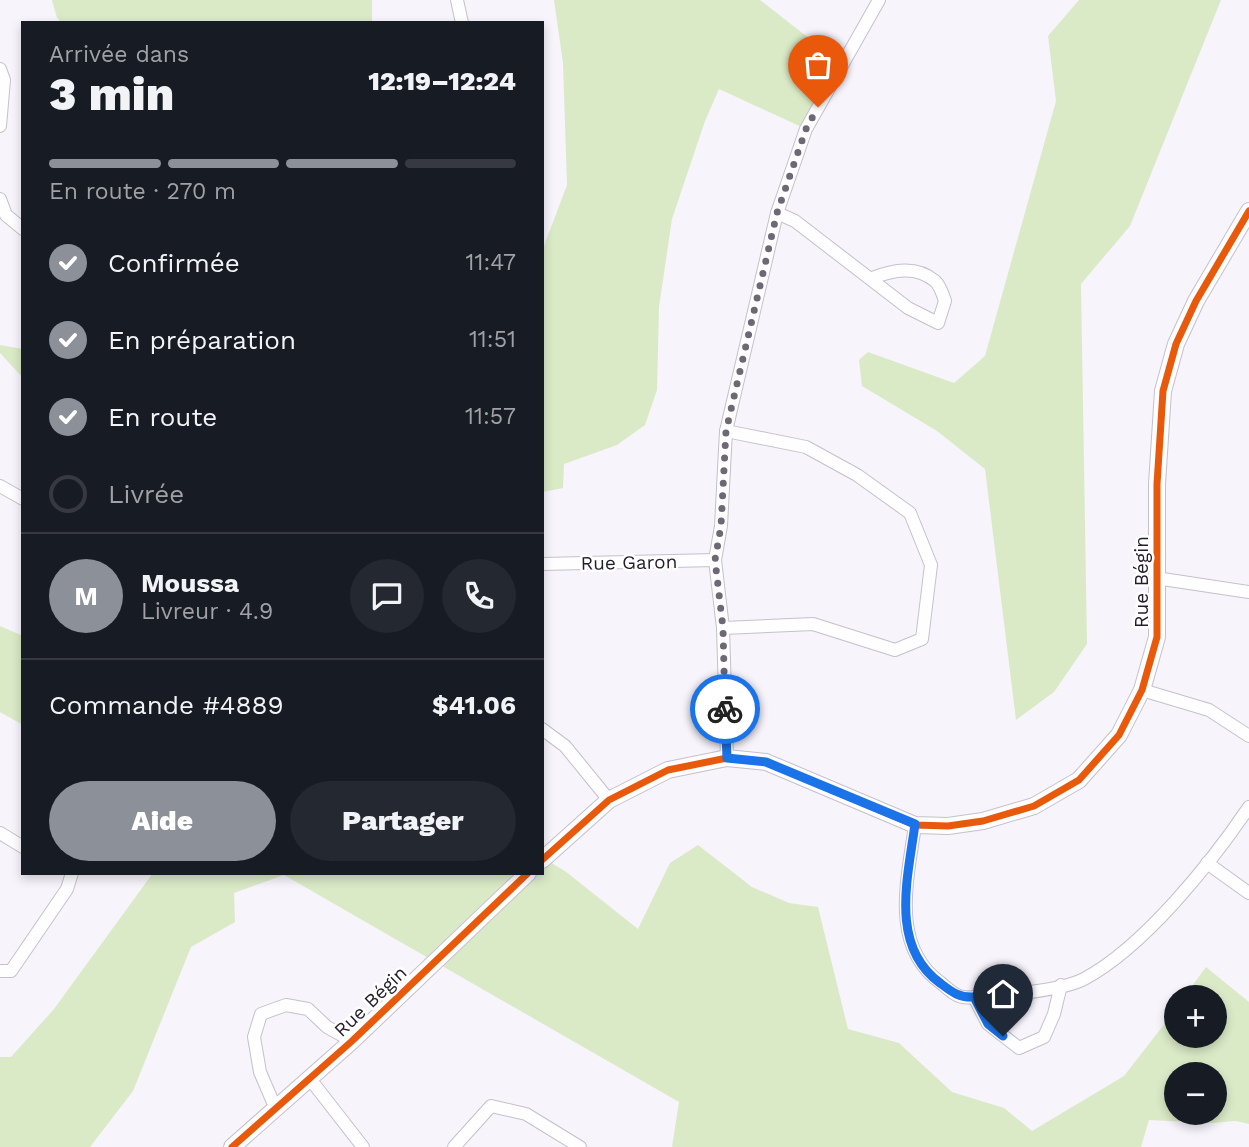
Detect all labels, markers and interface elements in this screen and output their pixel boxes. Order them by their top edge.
pin [788,35,848,107]
text: Arrivée dans [49,41,189,68]
icon: bag [799,46,837,84]
text: 12:19–12:24 [368,66,516,96]
text: 3 min [49,67,174,121]
text: En route · 270 m [49,178,236,205]
icon: check [49,244,87,282]
text: Confirmée [108,248,240,278]
text: 11:47 [465,249,516,276]
icon: check [49,321,87,359]
text: En préparation [108,325,296,355]
text: 11:51 [469,326,516,353]
icon: check [49,398,87,436]
text: En route [108,402,217,432]
text: 11:57 [465,403,516,430]
text: Livrée [108,479,184,509]
street label: Rue Bégin [1130,536,1153,628]
street label: Rue Garon [580,550,678,575]
button: chat [350,559,424,633]
button: phone [442,559,516,633]
text: Moussa [141,568,239,598]
text: M [74,581,98,611]
text: Livreur · 4.9 [141,598,273,625]
courier [690,674,760,744]
text: Commande #4889 [49,690,284,720]
text: $41.06 [432,690,516,720]
icon: bike [706,690,744,728]
button: Aide [49,781,276,861]
button: Partager [290,781,516,861]
street label: Rue Bégin [329,961,411,1042]
pin [973,964,1033,1036]
icon: home [984,975,1022,1013]
map controls [1164,985,1227,1125]
button: + [1164,985,1227,1048]
button: − [1164,1062,1227,1125]

